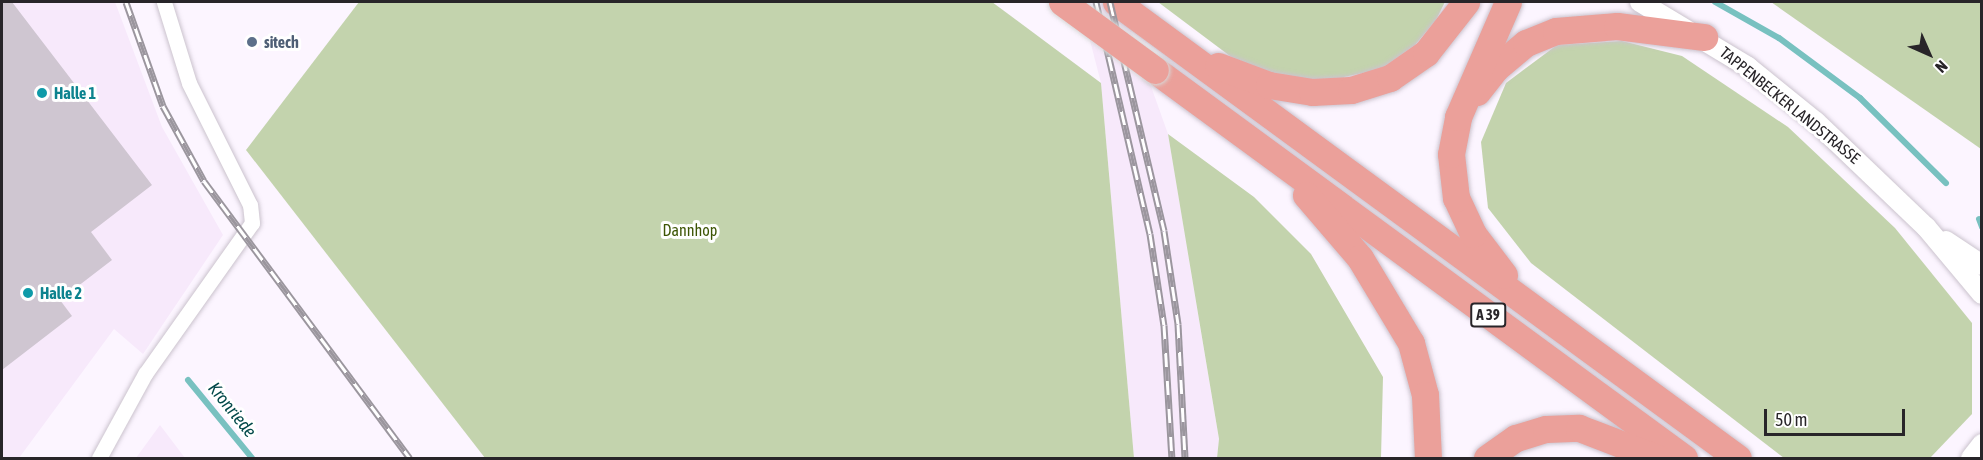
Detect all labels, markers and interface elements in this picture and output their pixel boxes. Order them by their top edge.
north arrow [1899,24,1959,84]
place label: sitech [264,32,299,52]
marker: sitech [245,35,259,49]
street label: TAPPENBECKER LANDSTRASSE [1716,43,1864,167]
text: N [1932,57,1951,76]
place label: Halle 1 [54,83,96,103]
marker: Halle 1 [35,86,49,100]
park label: Dannhop [663,220,717,240]
place label: Halle 2 [40,283,82,303]
marker: Halle 2 [21,286,35,300]
road number: A 39 [1470,303,1506,327]
water label: Kronriede [203,378,261,442]
scale bar [1767,397,1908,435]
text: 50 m [1775,409,1807,430]

